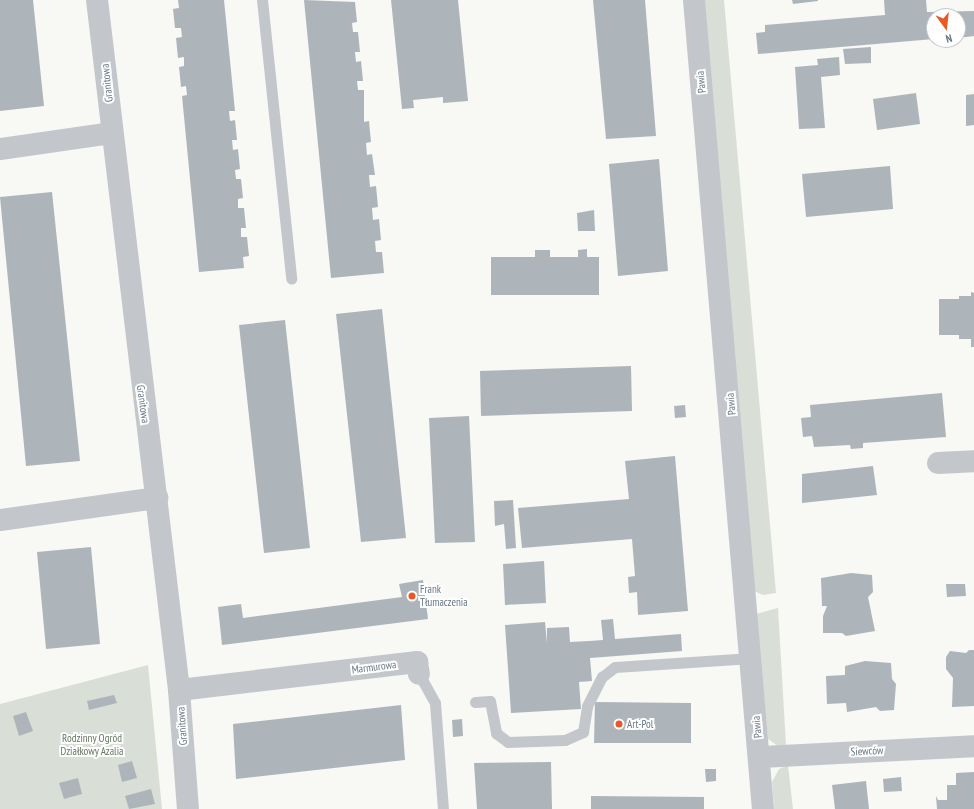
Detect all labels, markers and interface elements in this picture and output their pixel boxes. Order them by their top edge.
north arrow [926,8,966,48]
text: N [944,31,954,46]
street label: Granitowa [98,63,116,103]
street label: Pawia [693,70,709,94]
street label: Granitowa [134,384,152,424]
street label: Pawia [723,392,739,416]
place label: Frank Tłumaczenia [420,583,468,609]
marker: Frank Tłumaczenia [407,591,417,601]
street label: Marmurowa [351,658,397,676]
street label: Granitowa [174,706,190,746]
street label: Pawia [749,715,765,739]
place label: Art-Pol [627,717,653,731]
marker: Art-Pol [614,719,624,729]
park label: Rodzinny Ogród Działkowy Azalia [60,732,124,758]
street label: Siewców [850,744,884,758]

